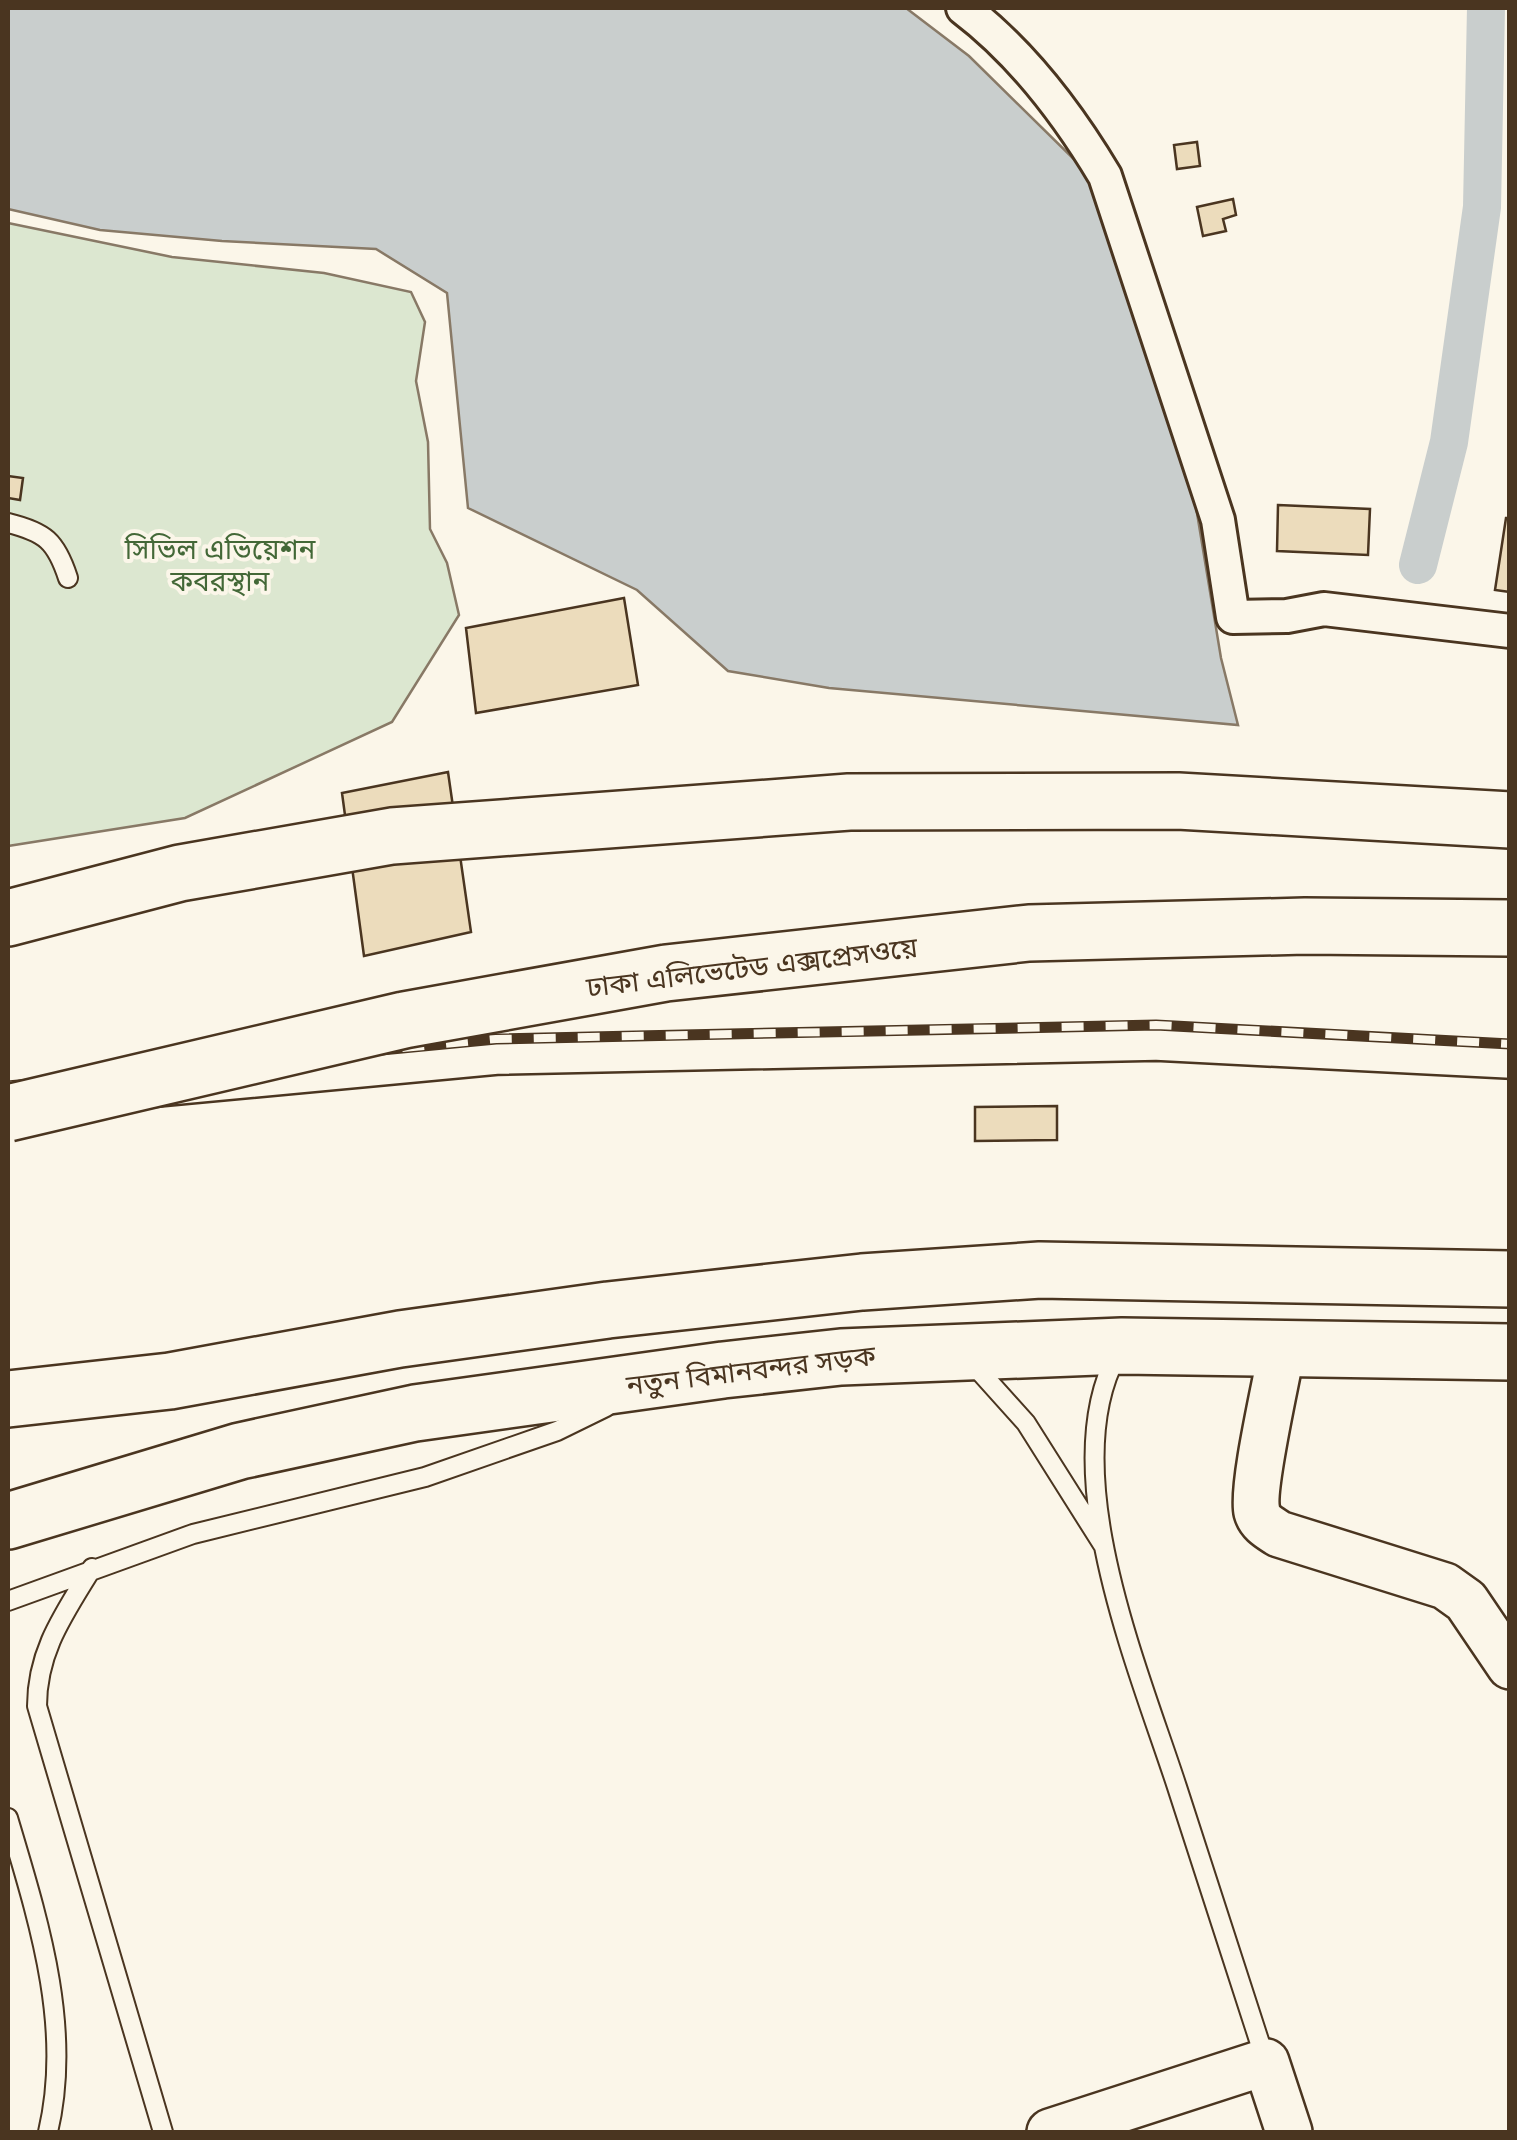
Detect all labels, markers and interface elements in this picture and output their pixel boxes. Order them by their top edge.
park label: সিভিল এভিয়েশন কবরস্থান [124,531,317,599]
street label: ঢাকা এলিভেটেড এক্সপ্রেসওয়ে [583,929,920,1005]
street label: নতুন বিমানবন্দর সড়ক [623,1337,878,1403]

